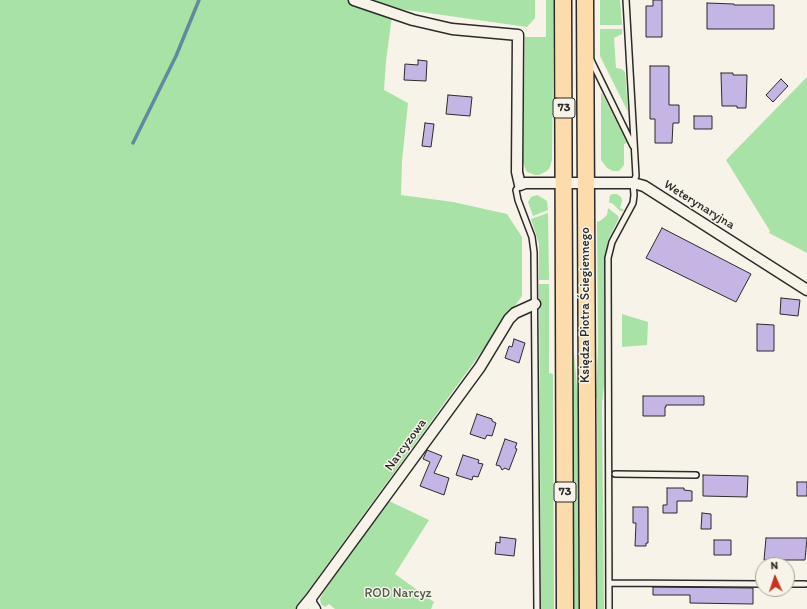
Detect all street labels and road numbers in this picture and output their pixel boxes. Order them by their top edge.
road number: 73 [553,98,575,118]
street label: Weterynaryjna [661,177,737,233]
street label: Księdza Piotra Ściegiennego [578,227,594,383]
street label: Narcyzowa [382,416,430,474]
road number: 73 [554,482,576,502]

